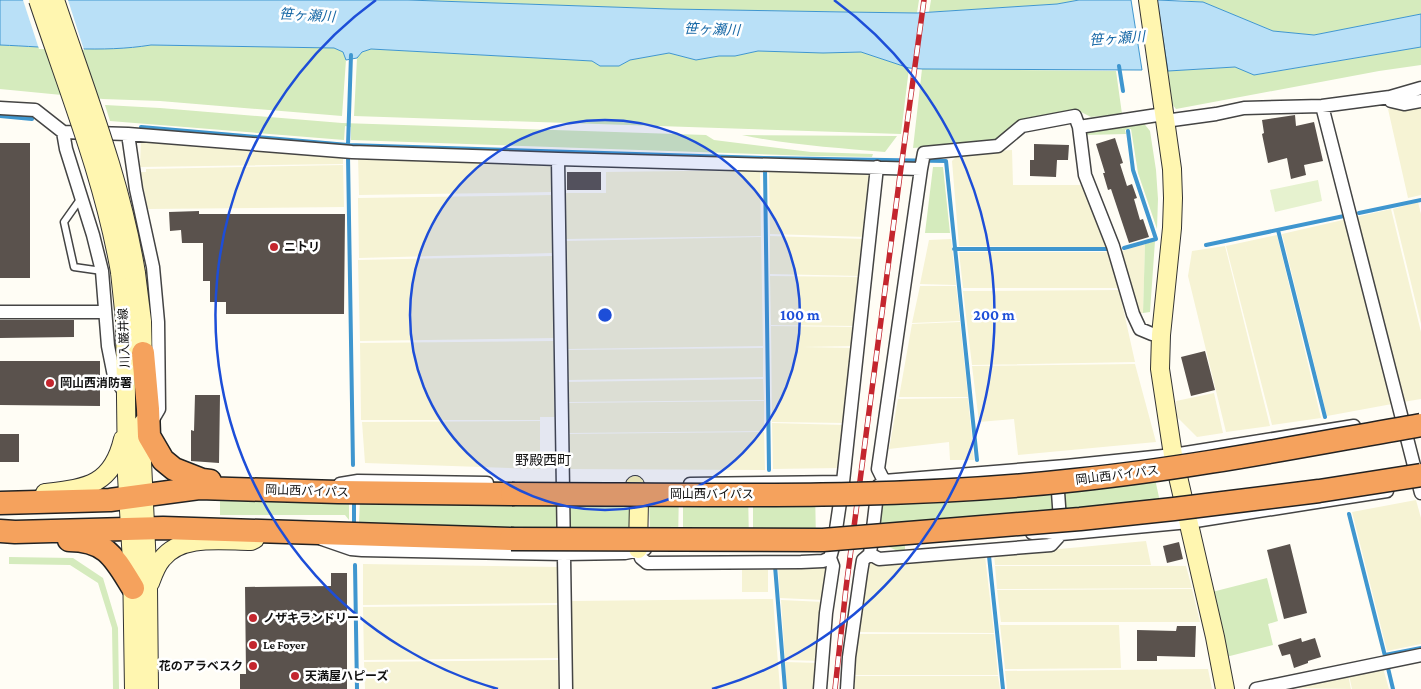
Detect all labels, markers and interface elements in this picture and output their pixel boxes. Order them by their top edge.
water label: 笹ヶ瀬川 [279,6,337,25]
water label: 笹ヶ瀬川 [684,20,742,38]
water label: 笹ヶ瀬川 [1089,28,1147,48]
place label: ニトリ [284,240,320,254]
marker: ニトリ [268,241,280,253]
centre of rings [596,306,614,324]
text: 100 m [780,307,820,323]
text: 200 m [973,307,1015,323]
street label: 川入巌井線 [116,308,132,368]
place label: 岡山西消防署 [60,376,132,390]
marker: 岡山西消防署 [44,377,56,389]
district label: 野殿西町 [515,452,571,468]
street label: 岡山西バイパス [1075,463,1159,487]
street label: 岡山西バイパス [265,483,349,499]
street label: 岡山西バイパス [670,487,754,501]
place label: ノザキランドリー [263,611,359,625]
marker: ノザキランドリー [247,612,259,624]
place label: Le Foyer [263,638,306,652]
marker: Le Foyer [247,639,259,651]
place label: 花のアラベスク [159,659,243,673]
marker: 花のアラベスク [247,660,259,672]
place label: 天満屋ハピーズ [305,669,388,683]
marker: 天満屋ハピーズ [289,670,301,682]

